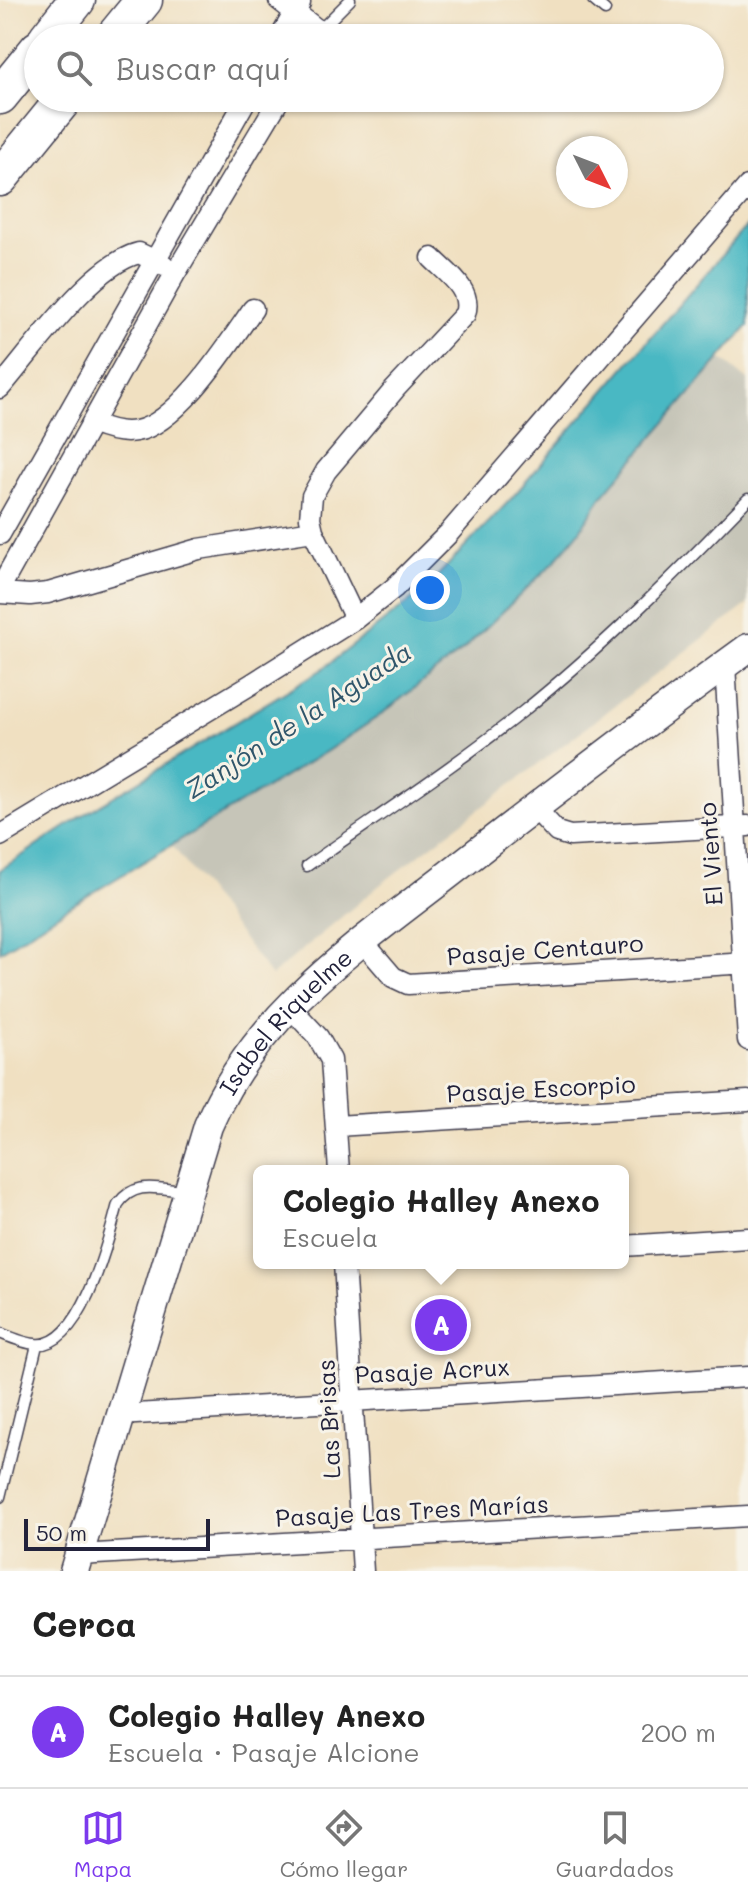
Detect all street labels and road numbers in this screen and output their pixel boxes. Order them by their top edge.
street label: El Viento [691,801,729,907]
street label: Pasaje Centauro [446,927,644,971]
street label: Isabel Riquelme [211,941,358,1100]
street label: Pasaje Escorpio [446,1068,636,1108]
street label: Pasaje Acrux [354,1350,510,1390]
street label: Las Brisas [309,1359,347,1479]
street label: Pasaje Las Tres Marías [275,1487,549,1533]

